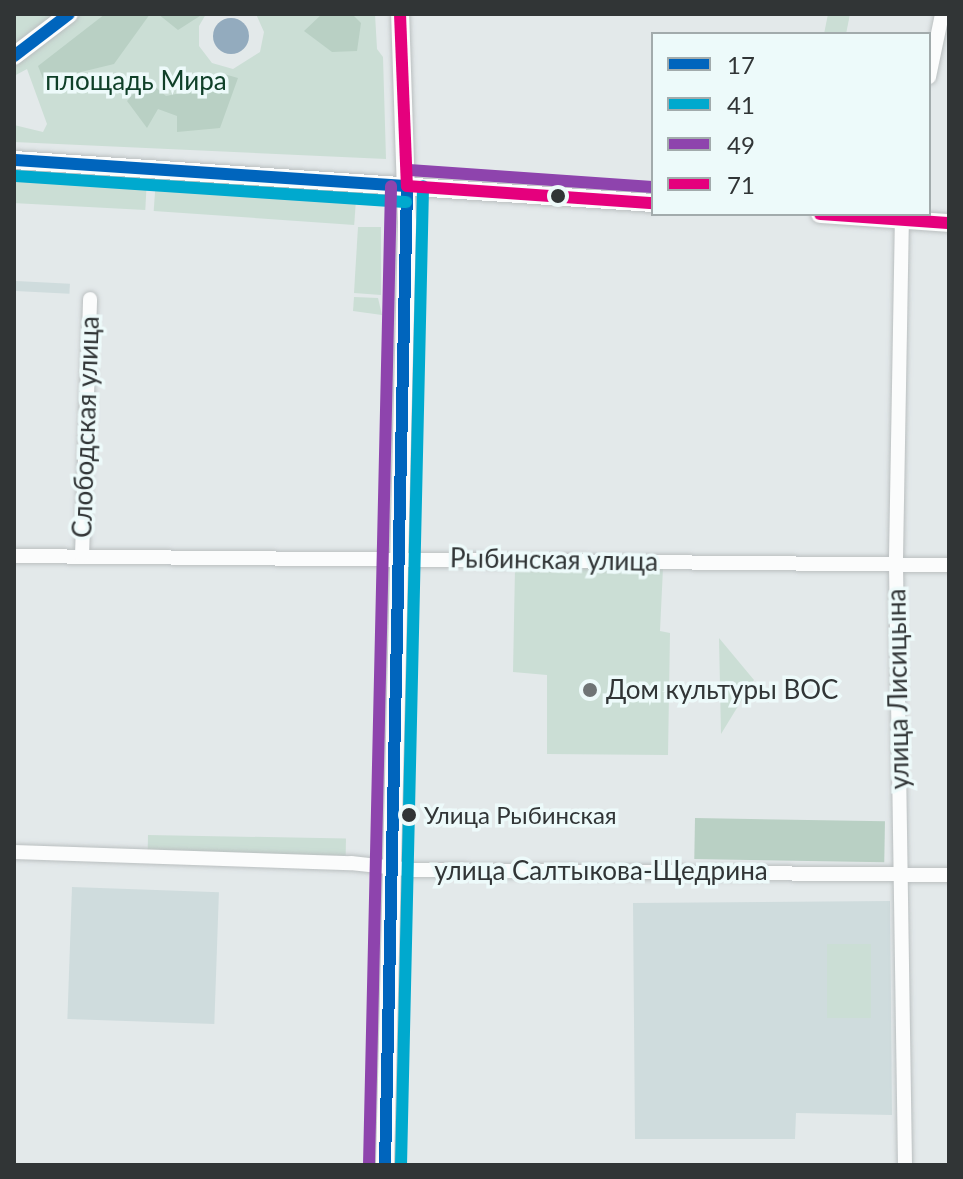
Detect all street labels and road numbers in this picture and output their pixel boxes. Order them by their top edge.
street label: Слободская улица [67,316,105,538]
street label: Рыбинская улица [450,543,658,577]
street label: улица Лисицына [881,588,915,790]
street label: улица Салтыкова-Щедрина [434,855,768,887]

